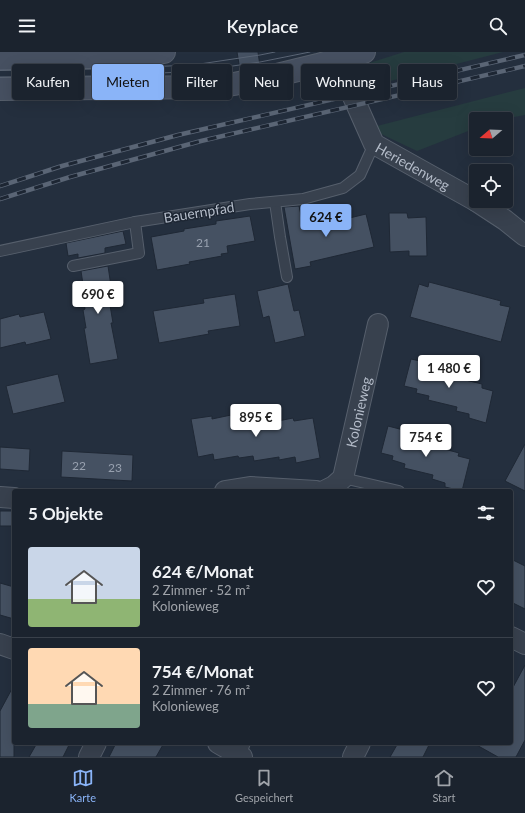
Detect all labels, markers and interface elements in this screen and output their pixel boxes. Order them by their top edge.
icon: menu [16,15,38,37]
text: Keyplace [227,15,298,37]
icon: search [487,15,509,37]
chip: Kaufen [12,64,84,100]
chip: Mieten [92,64,164,100]
chip: Filter [172,64,232,100]
chip: Neu [240,64,293,100]
chip: Wohnung [301,64,390,100]
chip: Haus [398,64,457,100]
north arrow [469,112,513,156]
map controls [469,112,513,208]
street label: Heriedenweg [373,138,453,193]
button: locate [469,164,513,208]
street label: Bauernpfad [162,198,236,226]
pin: 624 € [298,204,354,238]
text: 624 € [309,209,343,225]
house number: 21 [196,235,210,250]
pin: 690 € [70,281,126,315]
text: 690 € [81,286,115,302]
pin: 1 480 € [412,355,486,389]
text: 1 480 € [427,360,471,376]
street label: Kolonieweg [342,375,374,449]
pin: 895 € [228,404,284,438]
text: 895 € [239,409,273,425]
pin: 754 € [398,424,454,458]
text: 754 € [409,429,443,445]
house number: 22 [72,458,86,473]
house number: 23 [108,460,122,475]
icon: filters [475,502,497,524]
text: 5 Objekte [28,503,103,524]
text: 624 €/Monat [152,561,253,582]
icon: home [60,563,108,611]
icon: heart [475,576,497,598]
text: 2 Zimmer · 52 m² [152,582,250,598]
text: Kolonieweg [152,598,219,614]
text: 754 €/Monat [152,661,253,682]
icon: home [60,664,108,712]
icon: heart [475,677,497,699]
text: 2 Zimmer · 76 m² [152,682,250,698]
text: Kolonieweg [152,698,219,714]
tab: Karte [70,767,96,804]
tab: Gespeichert [235,767,293,804]
tab: Start [432,767,455,804]

